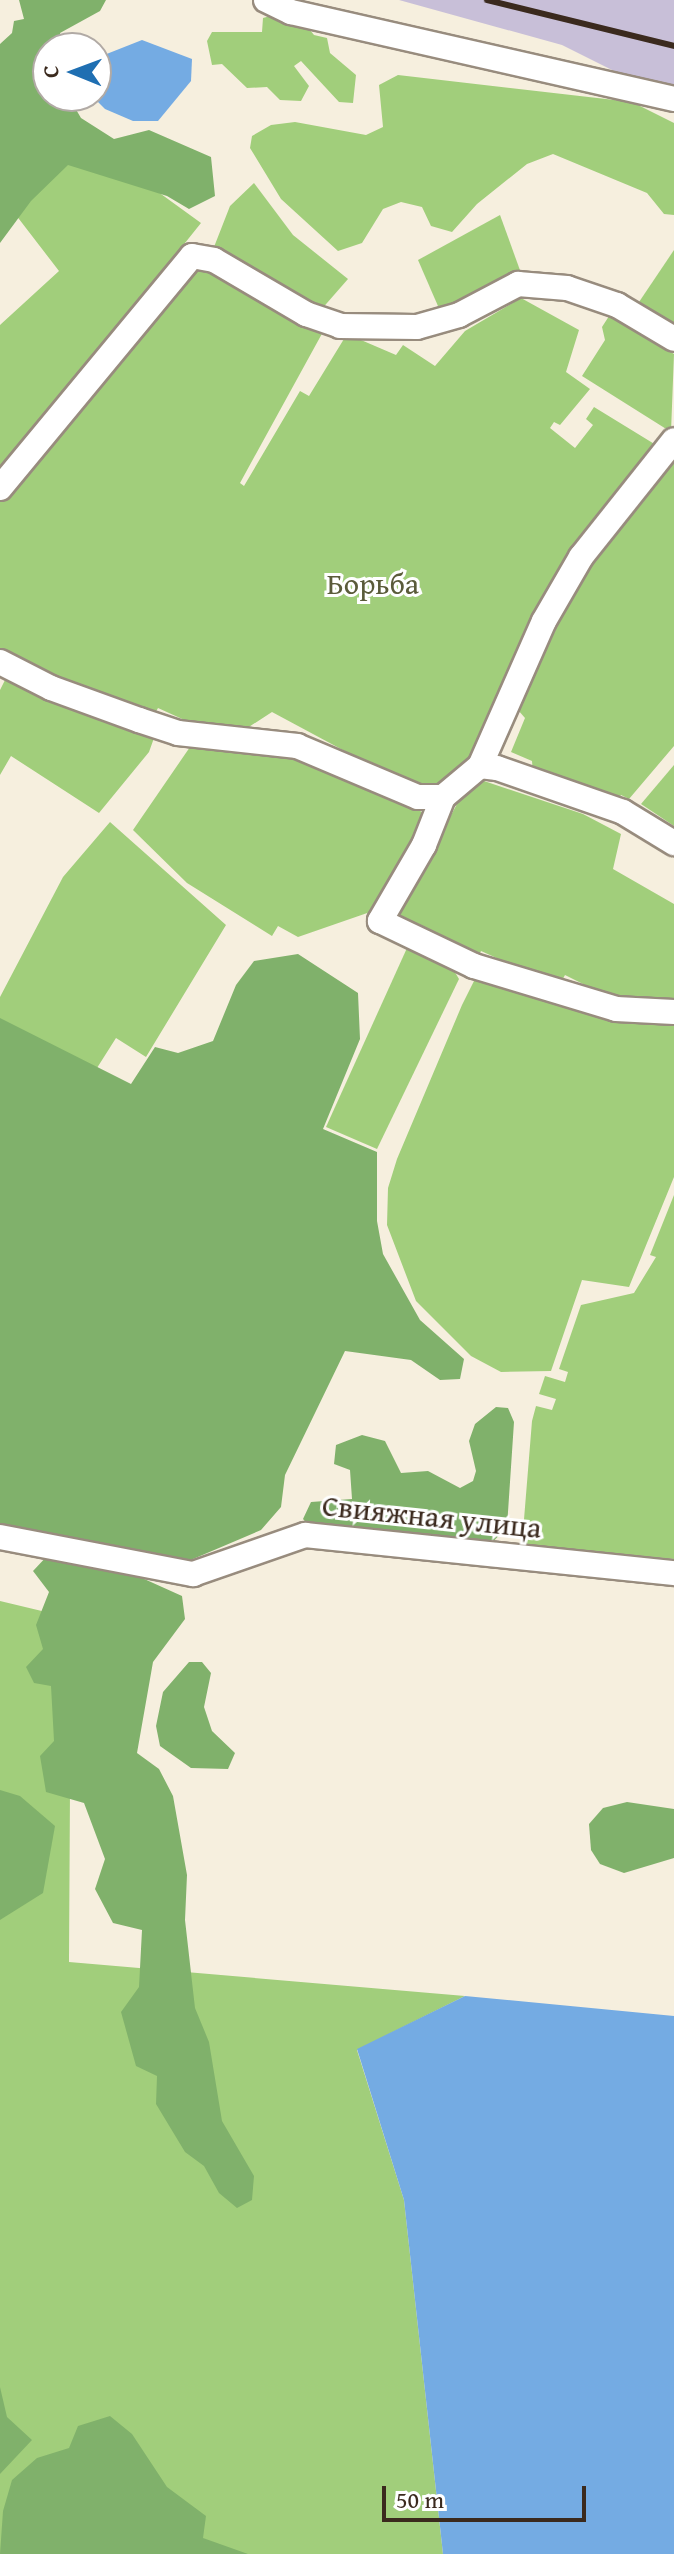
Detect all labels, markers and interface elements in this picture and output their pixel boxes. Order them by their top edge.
north arrow [32,32,112,112]
text: С [34,65,66,78]
park label: Борьба [327,565,419,601]
street label: Свияжная улица [321,1487,543,1545]
scale bar [386,2470,590,2520]
text: 50 m [396,2482,444,2517]

